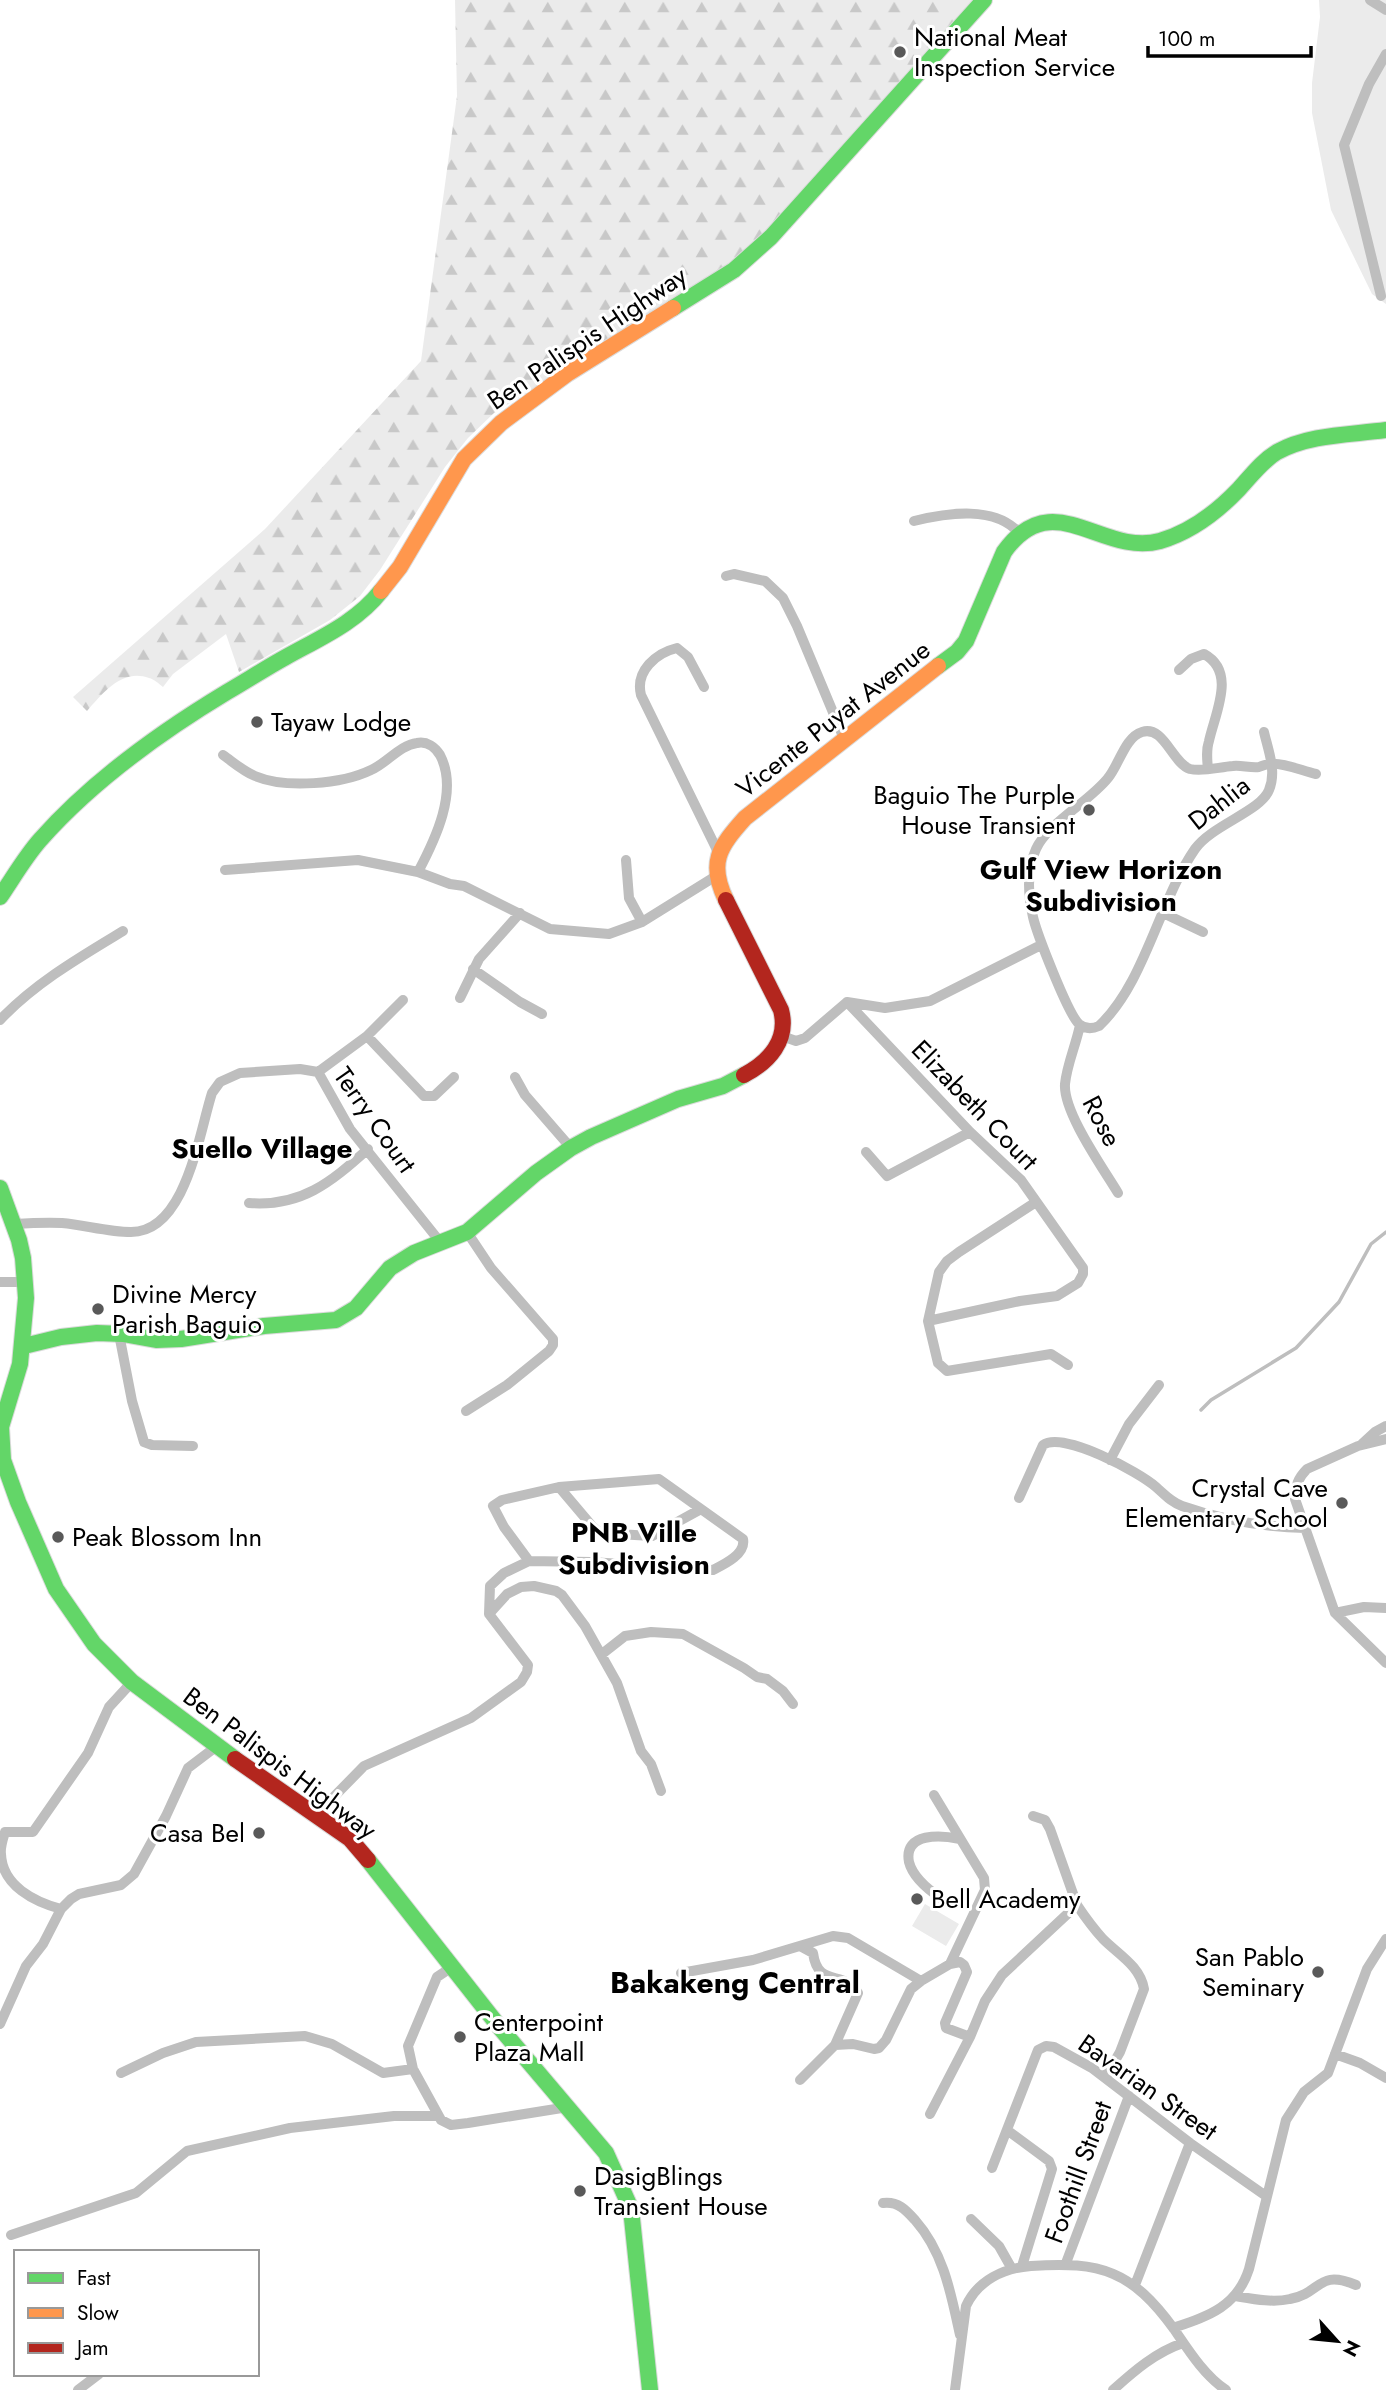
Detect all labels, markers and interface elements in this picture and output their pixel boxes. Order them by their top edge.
scale bar [1148,14,1311,58]
place label: National Meat Inspection Service [914,18,1115,86]
text: 100 m [1158,24,1215,54]
marker: National Meat Inspection Service [892,44,908,60]
street label: Ben Palispis Highway [480,257,695,419]
street label: Vicente Puyat Avenue [728,631,938,807]
place label: Tayaw Lodge [271,703,411,741]
marker: Tayaw Lodge [249,714,265,730]
street label: Dahlia [1180,767,1258,839]
place label: Baguio The Purple House Transient [873,776,1076,844]
marker: Baguio The Purple House Transient [1081,802,1097,818]
district label: Gulf View Horizon Subdivision [980,849,1222,922]
street label: Elizabeth Court [903,1031,1048,1179]
street label: Terry Court [325,1059,426,1181]
street label: Rose [1073,1089,1131,1153]
district label: Suello Village [171,1128,353,1169]
place label: Divine Mercy Parish Baguio [112,1275,262,1343]
marker: Divine Mercy Parish Baguio [90,1301,106,1317]
place label: Crystal Cave Elementary School [1125,1469,1328,1537]
marker: Crystal Cave Elementary School [1334,1495,1350,1511]
district label: PNB Ville Subdivision [558,1512,710,1585]
place label: Peak Blossom Inn [72,1518,262,1556]
marker: Peak Blossom Inn [50,1529,66,1545]
street label: Ben Palispis Highway [175,1678,385,1849]
place label: Casa Bel [150,1814,245,1852]
marker: Casa Bel [251,1825,267,1841]
place label: Bell Academy [931,1880,1081,1918]
marker: Bell Academy [909,1891,925,1907]
place label: San Pablo Seminary [1195,1938,1305,2006]
district label: Bakakeng Central [610,1961,860,2004]
marker: San Pablo Seminary [1310,1964,1326,1980]
place label: Centerpoint Plaza Mall [474,2003,604,2071]
street label: Bavarian Street [1071,2025,1226,2150]
marker: Centerpoint Plaza Mall [452,2029,468,2045]
street label: Foothill Street [1035,2095,1122,2249]
place label: DasigBlings Transient House [594,2157,768,2225]
marker: DasigBlings Transient House [572,2183,588,2199]
legend [14,2250,259,2376]
text: Fast [77,2263,110,2293]
text: Slow [77,2298,119,2328]
north arrow [1302,2306,1372,2376]
text: Jam [74,2333,109,2363]
text: N [1336,2336,1367,2361]

